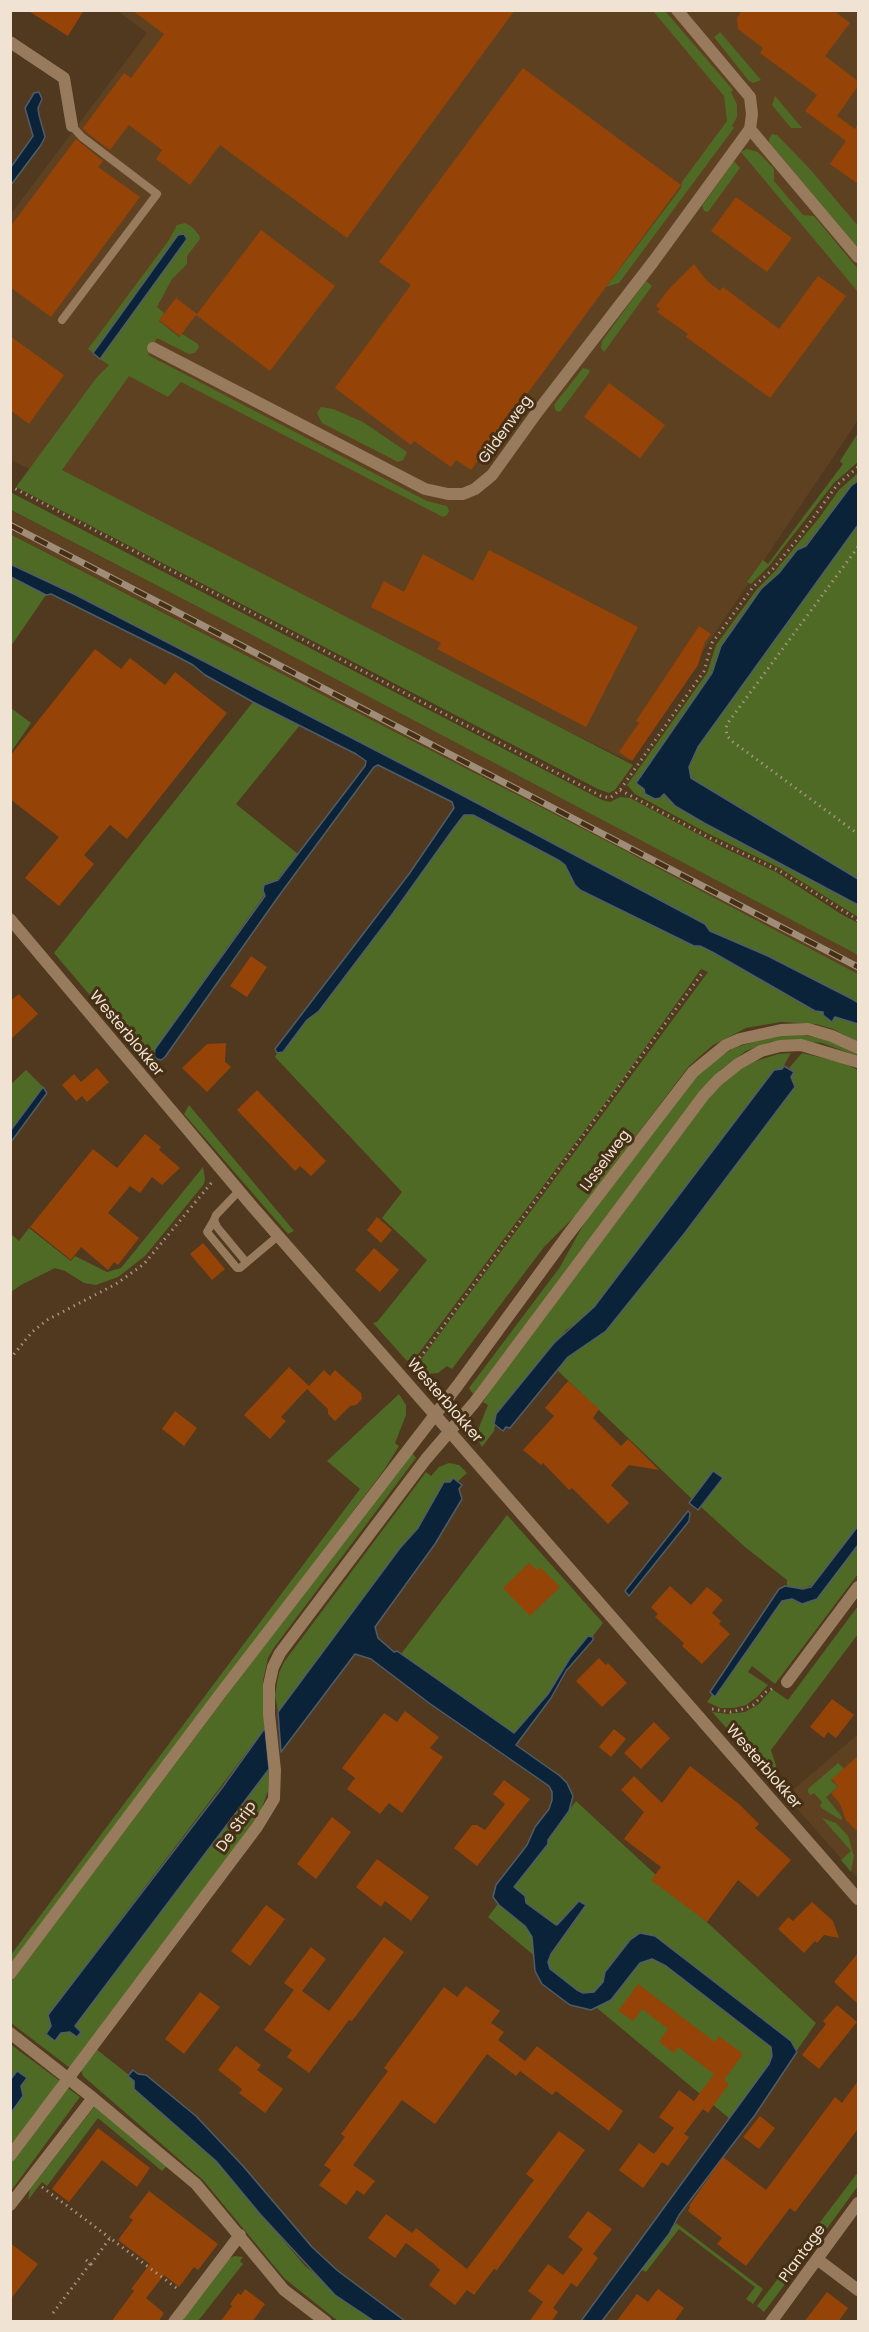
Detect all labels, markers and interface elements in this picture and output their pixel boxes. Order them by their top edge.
street label: Gildenweg [475,392,537,468]
street label: Westerblokker [85,988,167,1080]
street label: IJsselweg [577,1127,635,1195]
street label: Westerblokker [402,1355,486,1447]
street label: Westerblokker [721,1721,805,1813]
street label: De Strip [213,1798,261,1856]
street label: Plantage [776,2222,830,2286]

